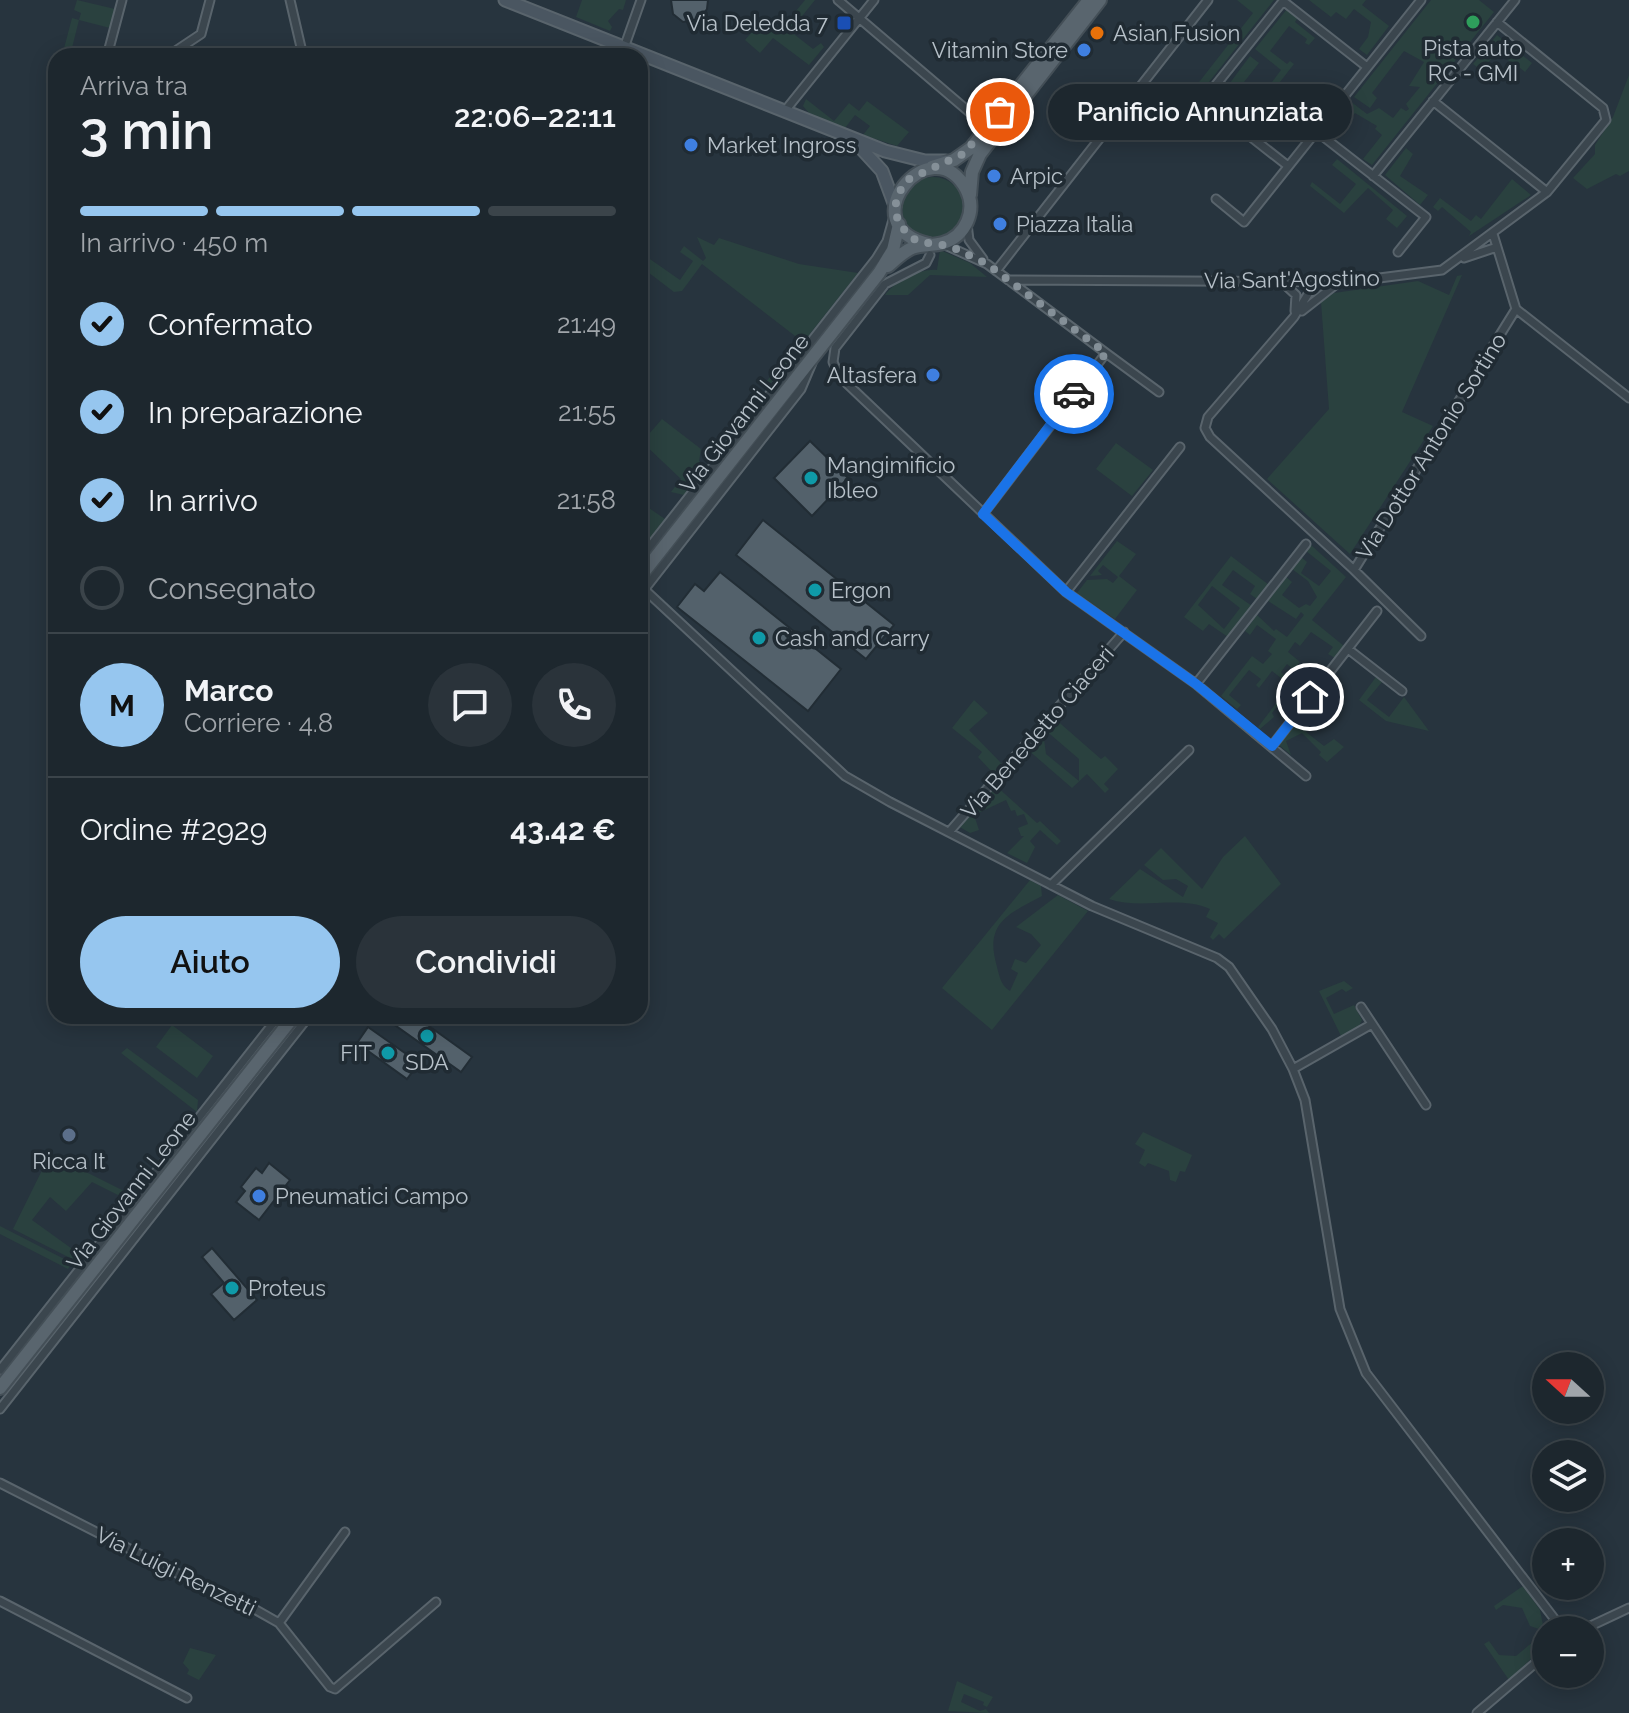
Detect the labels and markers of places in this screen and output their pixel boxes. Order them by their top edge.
place label: Via Deledda 7 [686,10,828,36]
marker: Pista auto RC - GMI [1464,13,1482,31]
marker: Via Deledda 7 [835,14,853,32]
place label: Asian Fusion [1113,20,1240,46]
marker: Asian Fusion [1088,24,1106,42]
place label: Pista auto RC - GMI [1423,35,1523,86]
place label: Vitamin Store [932,37,1068,63]
marker: Vitamin Store [1075,41,1093,59]
pin [966,78,1034,146]
callout: Panificio Annunziata [1048,84,1352,140]
place label: Market Ingross [707,132,856,158]
marker: Market Ingross [682,136,700,154]
place label: Arpic [1010,163,1063,189]
marker: Arpic [985,167,1003,185]
place label: Piazza Italia [1016,211,1133,237]
marker: Piazza Italia [991,215,1009,233]
place label: Altasfera [827,362,917,388]
marker: Altasfera [924,366,942,384]
place label: Mangimificio Ibleo [827,452,955,503]
marker: Mangimificio Ibleo [802,469,820,487]
place label: Ergon [831,577,891,603]
marker: Ergon [806,581,824,599]
place label: Cash and Carry [775,625,930,651]
marker: Cash and Carry [750,629,768,647]
pin [1276,663,1344,731]
marker: SDA [418,1027,436,1045]
place label: FIT [340,1040,373,1066]
marker: FIT [379,1044,397,1062]
place label: SDA [405,1049,449,1075]
marker: Ricca It [60,1126,78,1144]
place label: Ricca It [32,1148,106,1174]
place label: Pneumatici Campo [275,1183,468,1209]
marker: Pneumatici Campo [250,1187,268,1205]
place label: Proteus [248,1275,326,1301]
marker: Proteus [223,1279,241,1297]

